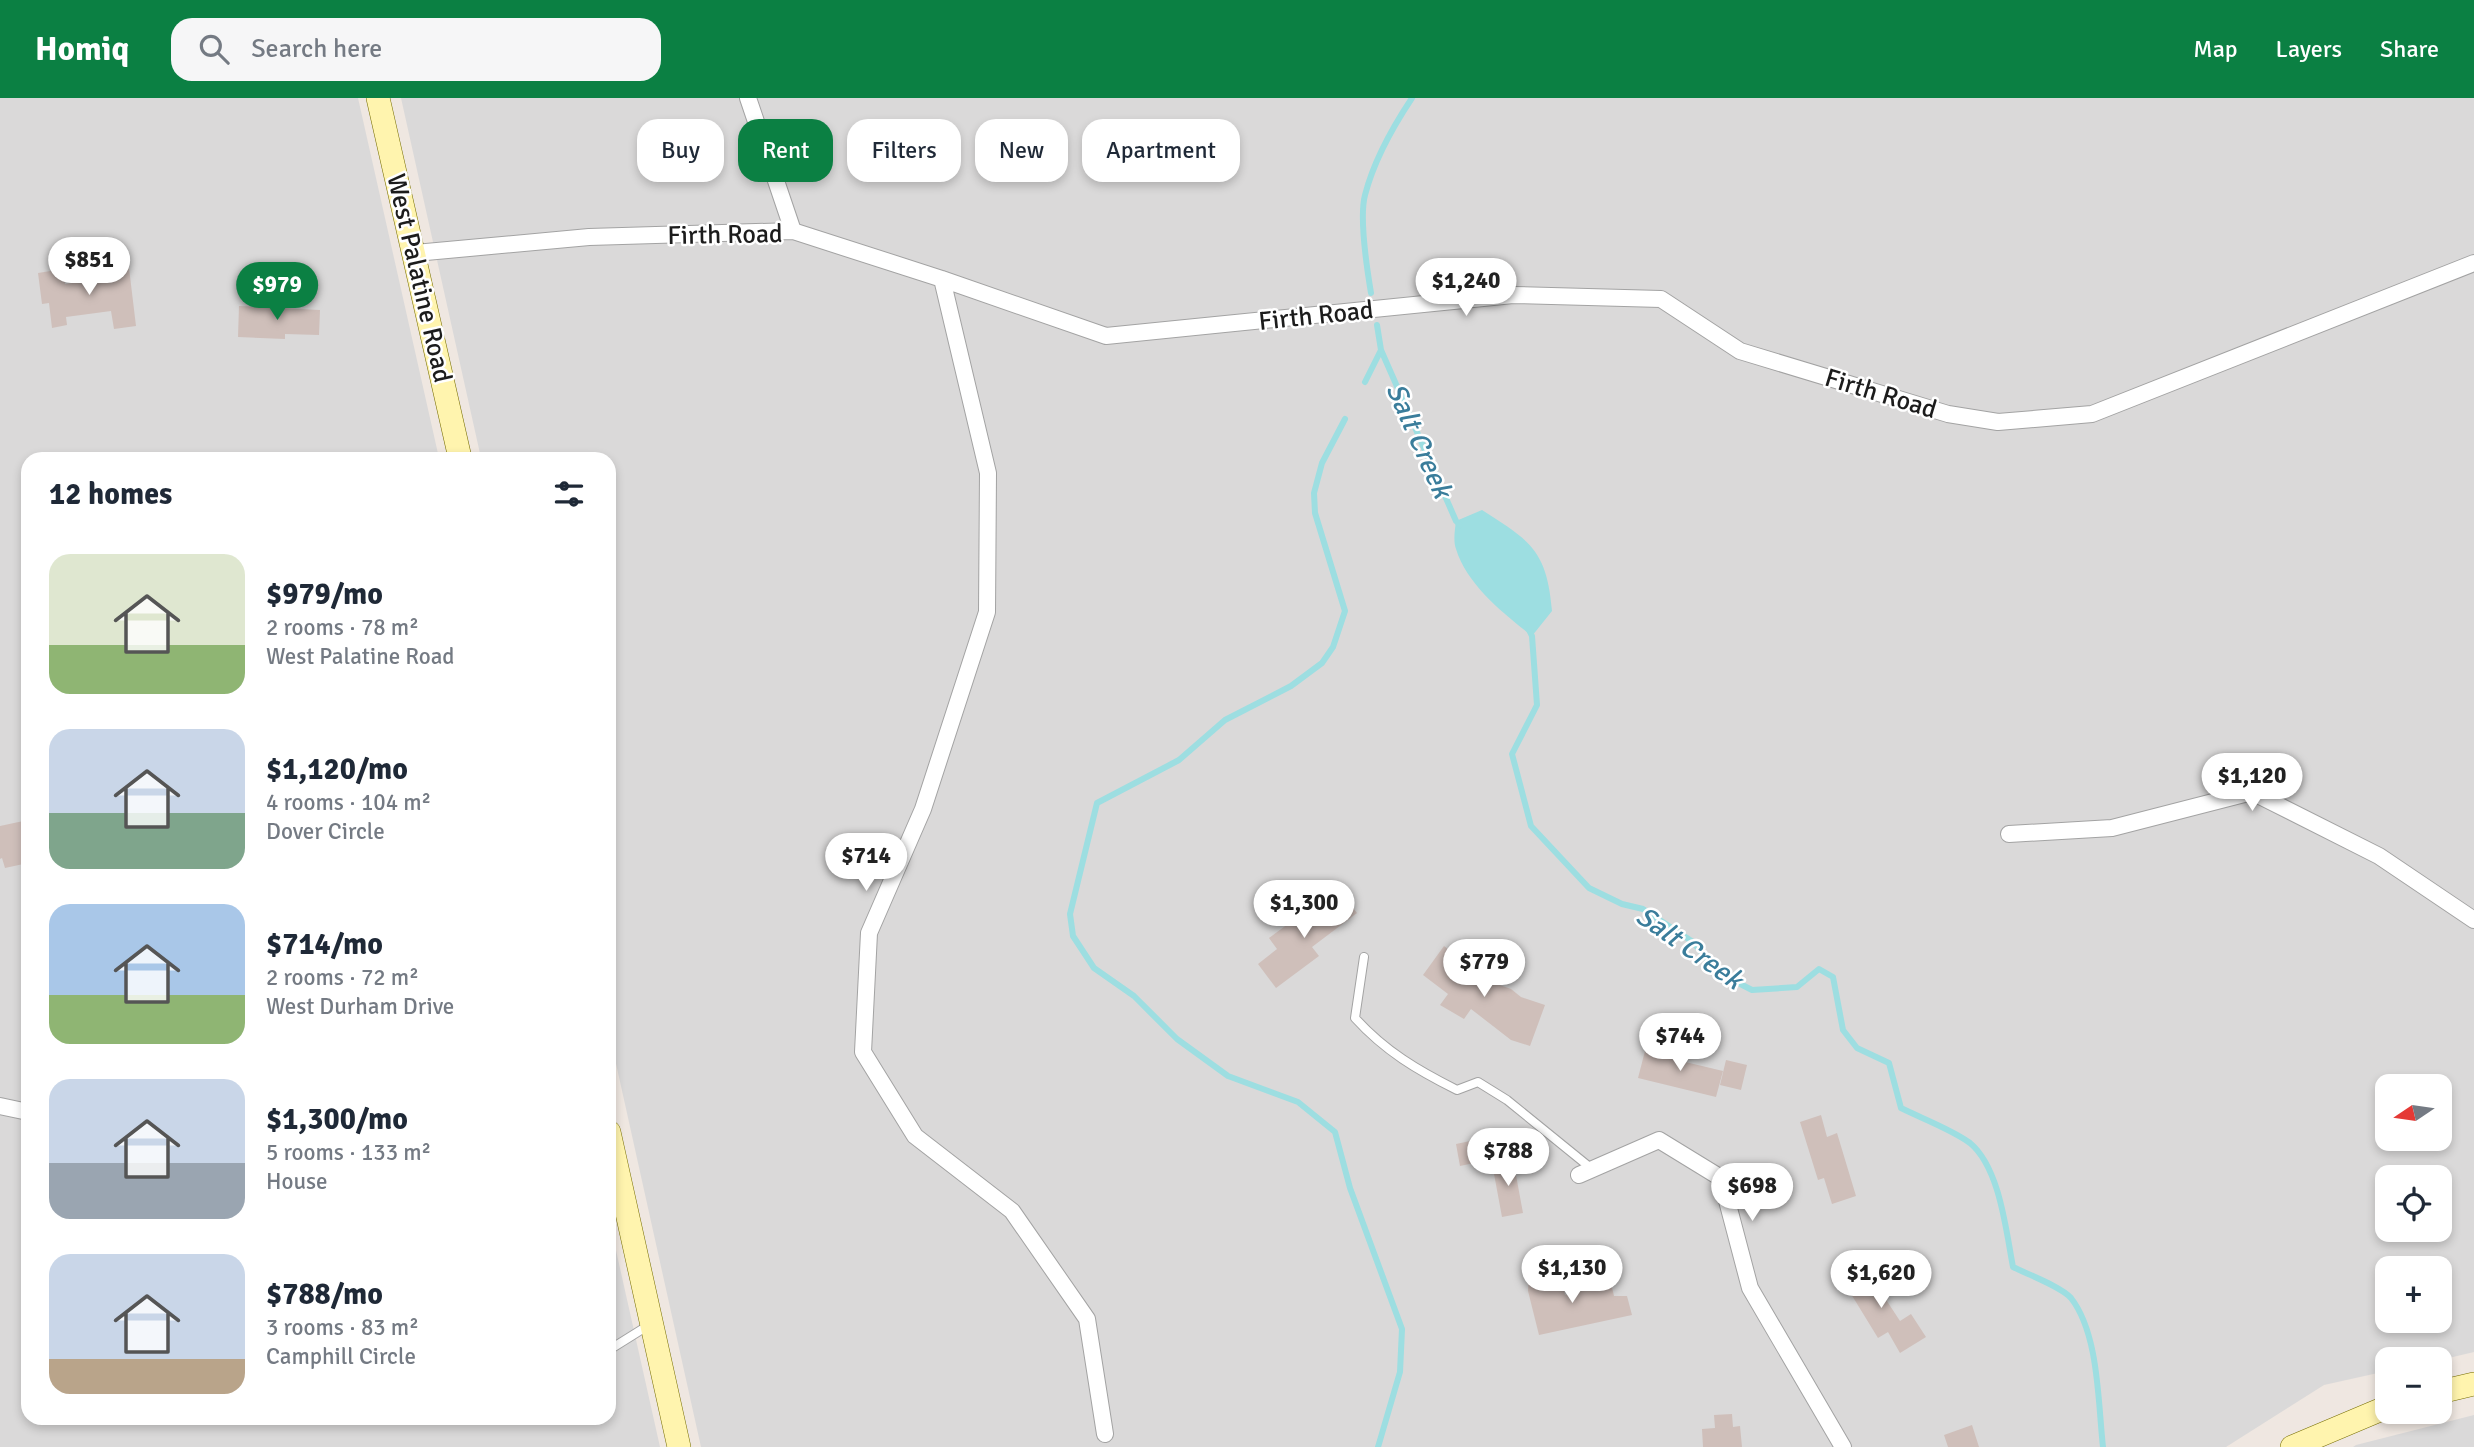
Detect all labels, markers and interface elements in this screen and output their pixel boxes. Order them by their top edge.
search box [171,18,661,81]
text: Homiq [35,29,129,70]
icon: search [195,30,233,68]
text: Search here [251,33,382,65]
text: Map [2193,34,2238,64]
text: Layers [2276,34,2342,64]
text: Share [2380,34,2439,64]
chip: Buy [637,119,724,182]
chip: Rent [738,119,833,182]
chip: Filters [847,119,961,182]
chip: New [975,119,1068,182]
chip: Apartment [1082,119,1240,182]
street label: West Palatine Road [379,171,459,386]
street label: Firth Road [667,218,783,252]
pin: $851 [48,238,130,297]
text: $851 [64,245,114,274]
pin: $1,240 [1409,258,1523,318]
pin: $979 [236,262,318,322]
text: $1,240 [1432,266,1500,295]
text: $979 [252,270,302,299]
street label: Firth Road [1257,294,1375,338]
street label: Firth Road [1821,362,1941,426]
water label: Salt Creek [1379,378,1461,506]
icon: filters [550,475,588,513]
text: 12 homes [49,476,172,513]
text: $979/mo [266,576,383,613]
icon: home [105,582,189,666]
text: 2 rooms · 78 m² [266,613,419,642]
text: West Palatine Road [266,642,455,671]
text: $1,120/mo [266,751,408,788]
pin: $1,120 [2195,754,2309,813]
icon: home [105,757,189,841]
text: $1,120 [2218,761,2286,790]
text: 4 rooms · 104 m² [266,788,431,817]
text: Dover Circle [266,817,385,846]
pin: $714 [825,834,907,893]
text: $714 [841,841,891,870]
pin: $1,300 [1247,880,1361,940]
text: $1,300 [1270,888,1338,917]
water label: Salt Creek [1630,899,1752,999]
text: $714/mo [266,926,383,963]
icon: home [105,932,189,1016]
pin: $779 [1443,940,1525,999]
text: $779 [1459,947,1509,976]
text: 2 rooms · 72 m² [266,963,419,992]
text: West Durham Drive [266,992,454,1021]
pin: $744 [1639,1014,1721,1073]
text: $744 [1655,1021,1705,1050]
north arrow [2375,1074,2452,1152]
map controls [2375,1074,2452,1424]
text: $1,300/mo [266,1101,408,1138]
icon: home [105,1107,189,1191]
pin: $788 [1467,1128,1549,1188]
text: $788 [1483,1136,1533,1165]
text: 5 rooms · 133 m² [266,1138,431,1167]
pin: $698 [1711,1164,1793,1223]
button: locate [2375,1165,2452,1242]
text: House [266,1167,328,1196]
text: $698 [1727,1171,1777,1200]
pin: $1,130 [1515,1246,1629,1305]
pin: $1,620 [1824,1250,1938,1310]
text: $1,130 [1538,1253,1606,1282]
button: + [2375,1256,2452,1333]
text: $1,620 [1847,1258,1915,1287]
text: $788/mo [266,1276,383,1313]
icon: home [105,1282,189,1366]
text: 3 rooms · 83 m² [266,1313,419,1342]
text: Camphill Circle [266,1342,416,1371]
button: − [2375,1347,2452,1424]

